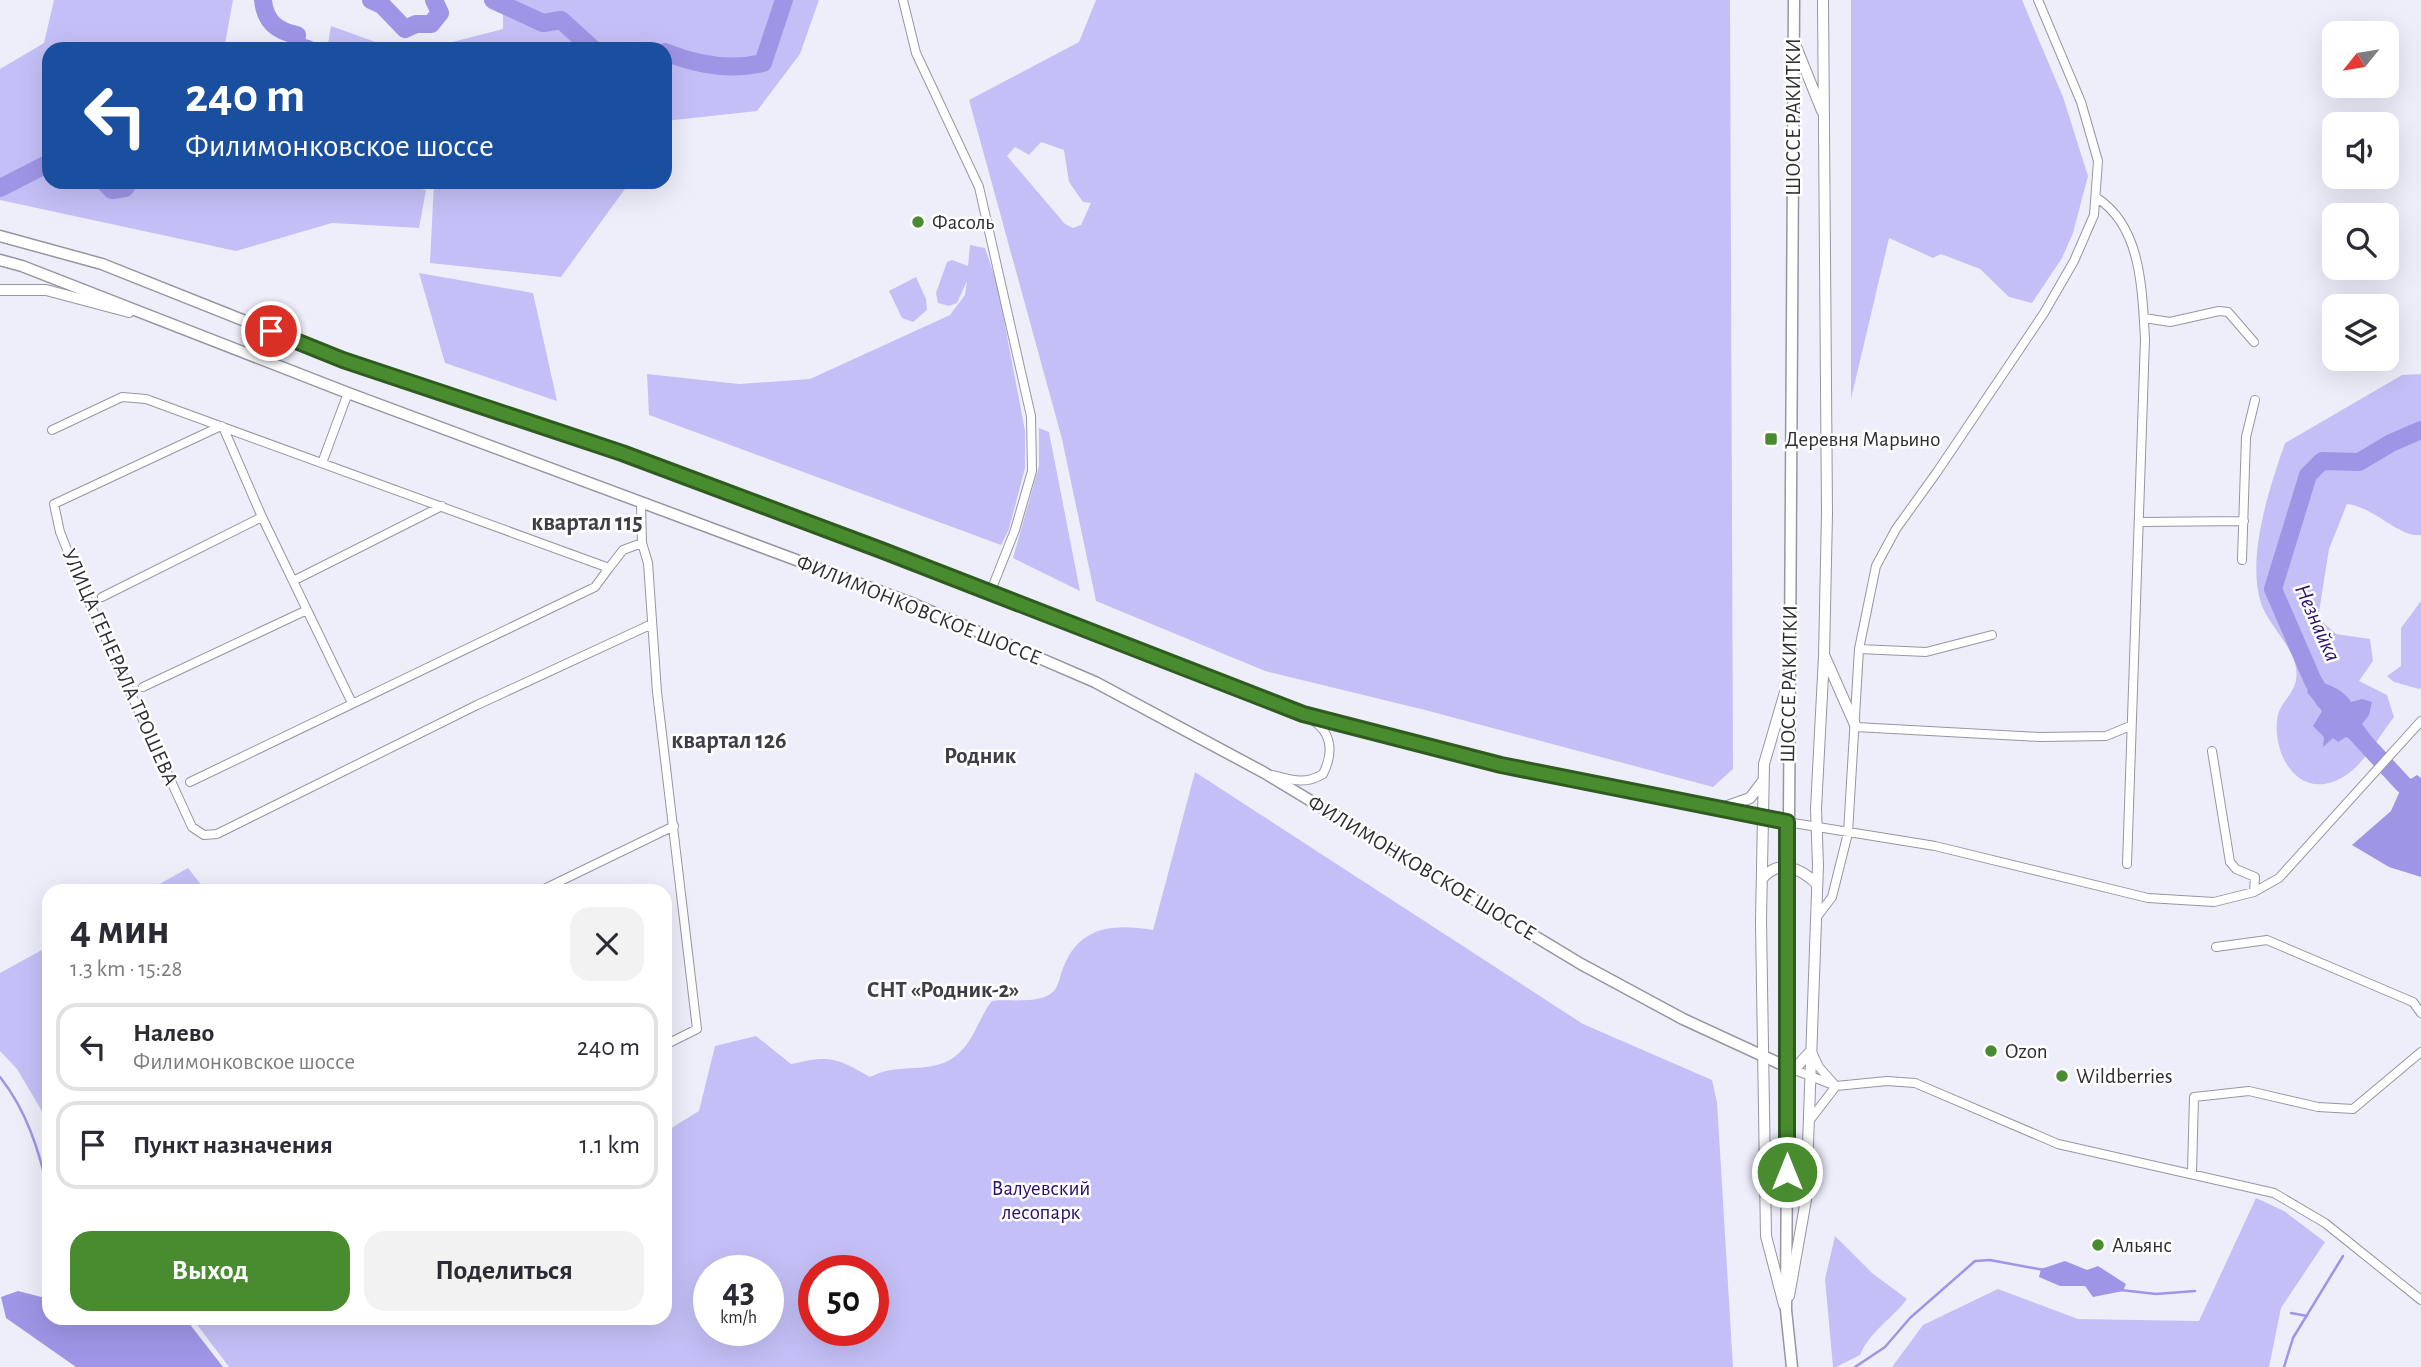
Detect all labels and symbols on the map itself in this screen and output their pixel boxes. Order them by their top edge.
north arrow [2322,21,2399,98]
street label: ШОССЕ РАКИТКИ [1783,38,1804,196]
place label: Фасоль [932,212,994,233]
marker: Фасоль [910,214,926,230]
pin [241,301,301,361]
place label: Деревня Марьино [1785,429,1940,450]
marker: Деревня Марьино [1763,431,1779,447]
district label: квартал 115 [531,511,643,535]
street label: УЛИЦА ГЕНЕРАЛА ТРОШЕВА [58,546,182,788]
street label: ФИЛИМОНКОВСКОЕ ШОССЕ [794,551,1044,669]
water label: Незнайка [2290,581,2344,665]
street label: ШОССЕ РАКИТКИ [1777,605,1801,763]
district label: квартал 126 [671,729,787,753]
district label: Родник [944,745,1017,768]
street label: ФИЛИМОНКОВСКОЕ ШОССЕ [1304,791,1540,945]
district label: СНТ «Родник-2» [867,979,1019,1002]
place label: Ozon [2005,1041,2048,1062]
marker: Ozon [1983,1043,1999,1059]
place label: Wildberries [2076,1066,2172,1087]
marker: Wildberries [2054,1068,2070,1084]
position arrow [1750,1135,1824,1209]
park label: Валуевский лесопарк [992,1178,1090,1223]
place label: Альянс [2112,1235,2172,1256]
marker: Альянс [2090,1237,2106,1253]
speed limit sign: 50 [798,1255,889,1346]

